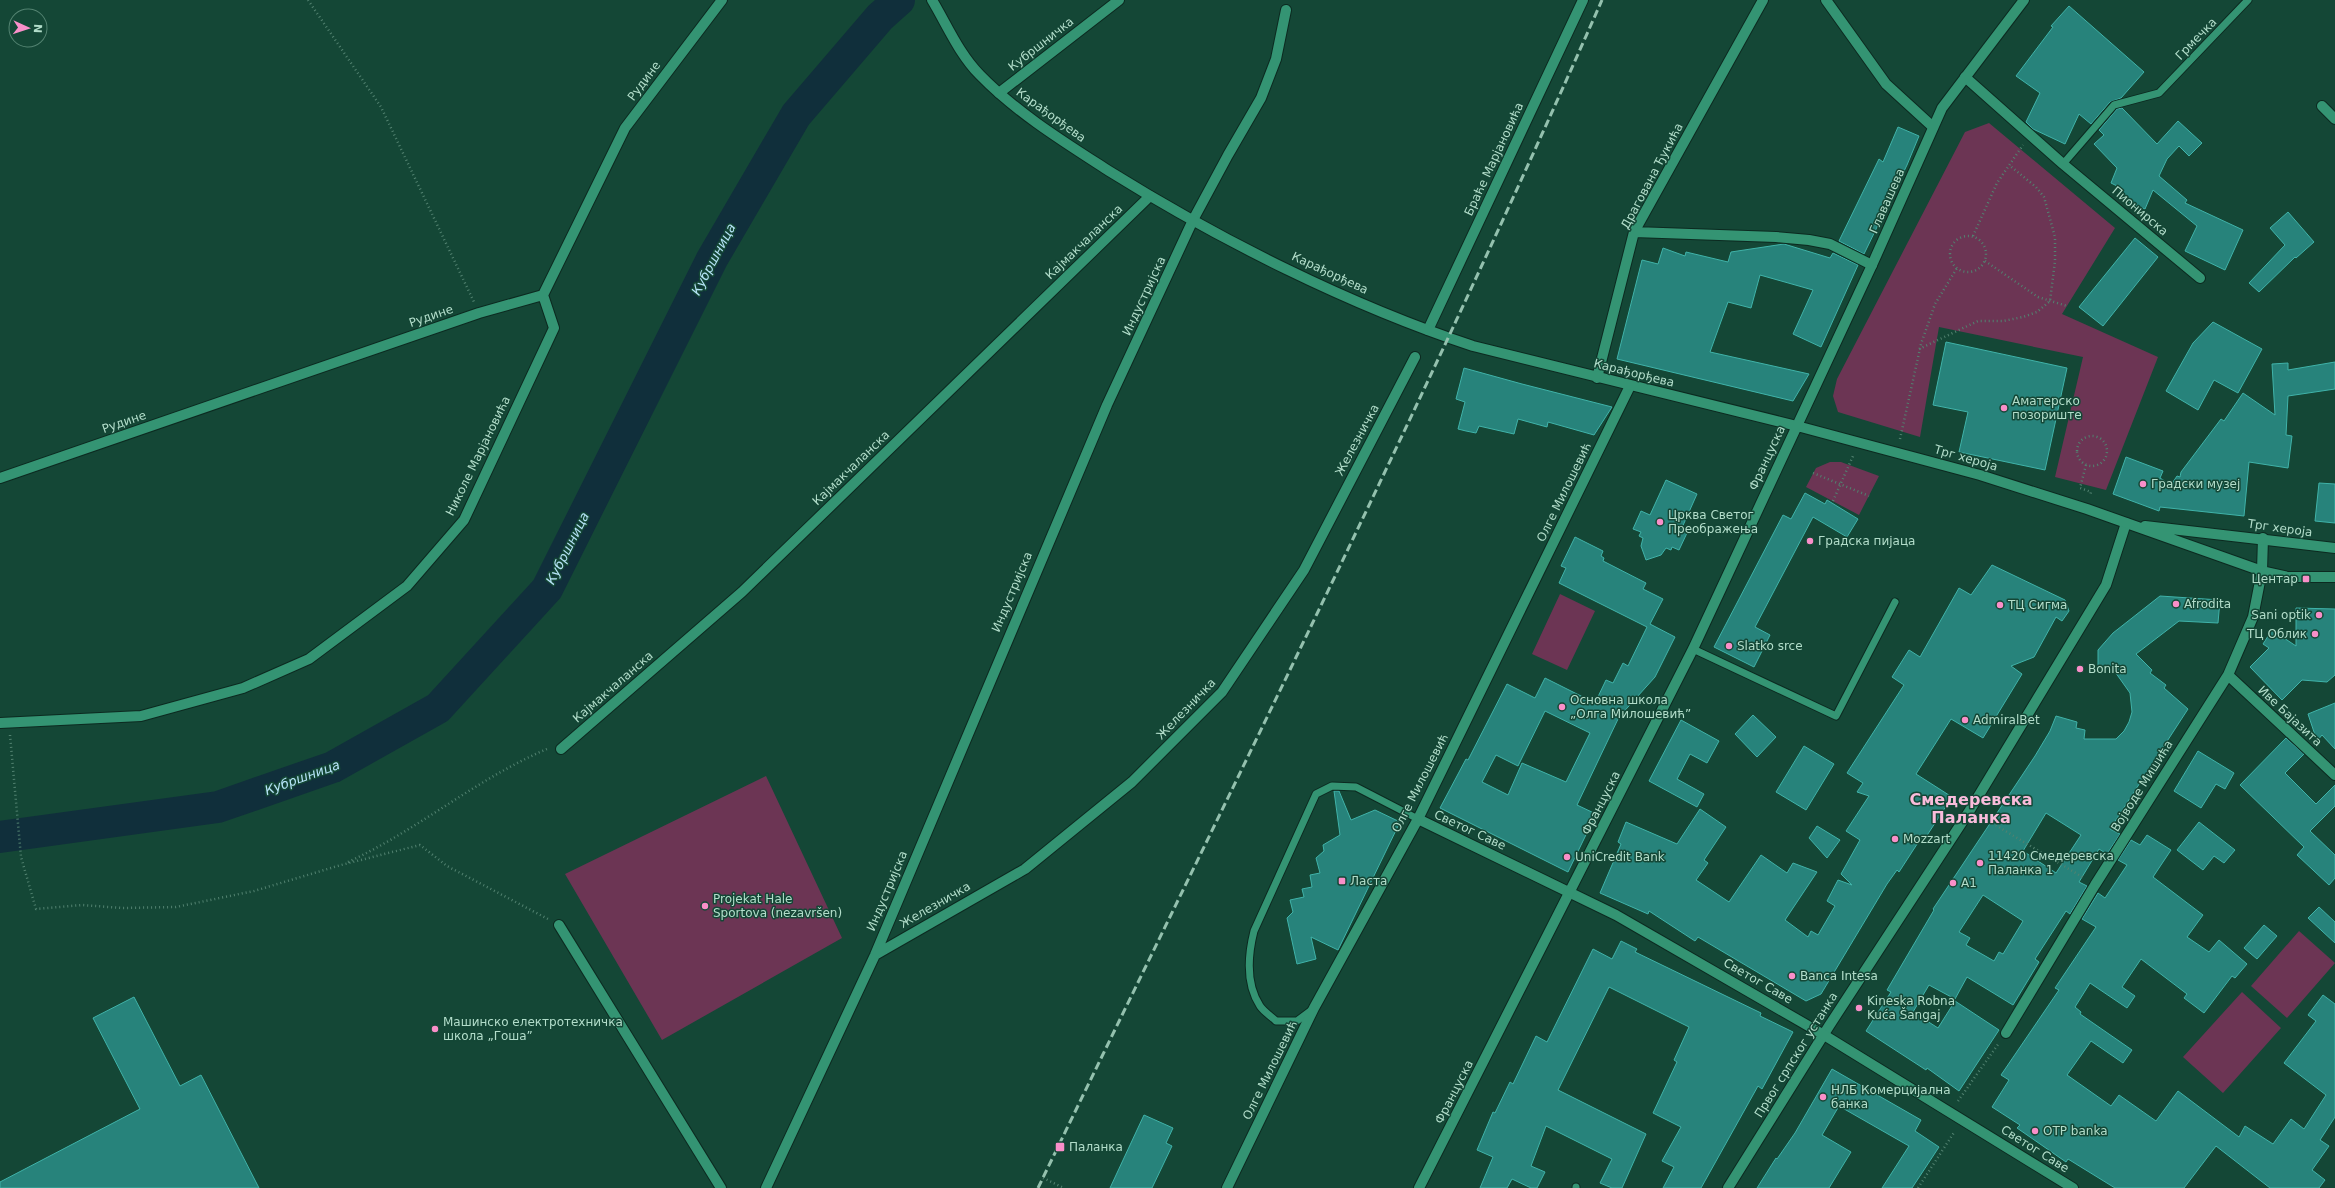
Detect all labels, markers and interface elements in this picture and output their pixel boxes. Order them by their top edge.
north arrow [8,8,48,48]
street label: Кубршничка [1006,14,1076,74]
street label: Грмечка [2173,15,2219,63]
text: N [31,24,44,33]
street label: Рудине [625,59,663,103]
street label: Карађорђева [1013,85,1089,145]
street label: Браће Марјановића [1462,100,1526,218]
street label: Драгована Ђукића [1618,121,1686,231]
street label: Главашева [1866,166,1908,236]
street label: Пионирска [2109,184,2171,238]
street label: Кајмакчаланска [1043,202,1125,282]
water label: Кубршница [688,221,739,298]
street label: Карађорђева [1290,249,1370,297]
street label: Индустријска [1120,254,1168,338]
street label: Рудине [407,302,455,330]
street label: Карађорђева [1592,356,1676,390]
street label: Николе Марјановића [443,394,513,518]
place label: Аматерско позориште [2012,394,2082,422]
street label: Железничка [1332,402,1382,478]
marker: Аматерско позориште [1999,403,2009,413]
street label: Рудине [100,408,148,436]
street label: Француска [1746,423,1788,493]
street label: Кајмакчаланска [810,428,892,508]
street label: Олге Милошевић [1534,440,1594,544]
street label: Трг хероја [1932,442,1999,474]
place label: Градски музеј [2151,477,2240,491]
marker: Градски музеј [2138,479,2148,489]
place label: Црква Светог Преображења [1668,508,1758,536]
water label: Кубршница [543,510,592,587]
street label: Трг хероја [2246,516,2313,539]
marker: Црква Светог Преображења [1655,517,1665,527]
place label: Градска пијаца [1818,534,1915,548]
marker: Градска пијаца [1805,536,1815,546]
street label: Индустријска [989,550,1035,634]
place label: Центар [2251,572,2298,586]
marker: Центар [2301,574,2311,584]
place label: Afrodita [2184,597,2231,611]
place label: ТЦ Сигма [2007,598,2067,612]
marker: Afrodita [2171,599,2181,609]
marker: ТЦ Сигма [1995,600,2005,610]
place label: Sani optik [2251,608,2311,622]
marker: Sani optik [2314,610,2324,620]
place label: ТЦ Облик [2246,627,2307,641]
marker: ТЦ Облик [2310,629,2320,639]
place label: Slatko srce [1737,639,1803,653]
marker: Slatko srce [1724,641,1734,651]
street label: Кајмакчаланска [570,648,656,726]
place label: Bonita [2088,662,2127,676]
marker: Bonita [2075,664,2085,674]
street label: Железничка [1153,676,1219,742]
street label: Иве Бајазита [2255,683,2325,749]
place label: Основна школа „Олга Милошевић” [1570,693,1691,721]
marker: Основна школа „Олга Милошевић” [1557,702,1567,712]
place label: AdmiralBet [1973,713,2040,727]
marker: AdmiralBet [1960,715,1970,725]
street label: Олге Милошевић [1389,731,1451,835]
street label: Војводе Мишића [2108,738,2176,834]
water label: Кубршница [263,757,342,798]
street label: Француска [1579,769,1623,837]
district label: Смедеревска Паланка [1909,790,2033,827]
street label: Светог Саве [1432,807,1508,853]
place label: Mozzart [1903,832,1951,846]
marker: Mozzart [1890,834,1900,844]
street label: Индустријска [864,849,910,933]
place label: 11420 Смедеревска Паланка 1 [1988,849,2114,877]
place label: UniCredit Bank [1575,850,1665,864]
marker: UniCredit Bank [1562,852,1572,862]
marker: 11420 Смедеревска Паланка 1 [1975,858,1985,868]
place label: Ласта [1350,874,1387,888]
marker: Ласта [1337,876,1347,886]
place label: A1 [1961,876,1977,890]
marker: A1 [1948,878,1958,888]
street label: Железничка [897,879,973,931]
place label: Projekat Hale Sportova (nezavršen) [713,892,842,920]
marker: Projekat Hale Sportova (nezavršen) [700,901,710,911]
street label: Светог Саве [1721,956,1795,1006]
place label: Banca Intesa [1800,969,1878,983]
marker: Banca Intesa [1787,971,1797,981]
street label: Првог српског устанка [1752,990,1840,1120]
place label: Kineska Robna Kuća Šangaj [1867,994,1955,1022]
marker: Kineska Robna Kuća Šangaj [1854,1003,1864,1013]
place label: Машинско електротехничка школа „Гоша” [443,1015,623,1043]
street label: Олге Милошевић [1240,1018,1300,1122]
marker: Машинско електротехничка школа „Гоша” [430,1024,440,1034]
street label: Француска [1432,1058,1476,1126]
place label: НЛБ Комерцијална банка [1831,1083,1951,1111]
marker: НЛБ Комерцијална банка [1818,1092,1828,1102]
street label: Светог Саве [1998,1123,2072,1175]
place label: OTP banka [2043,1124,2108,1138]
marker: OTP banka [2030,1126,2040,1136]
place label: Паланка [1069,1140,1123,1154]
marker: Паланка [1054,1141,1066,1153]

